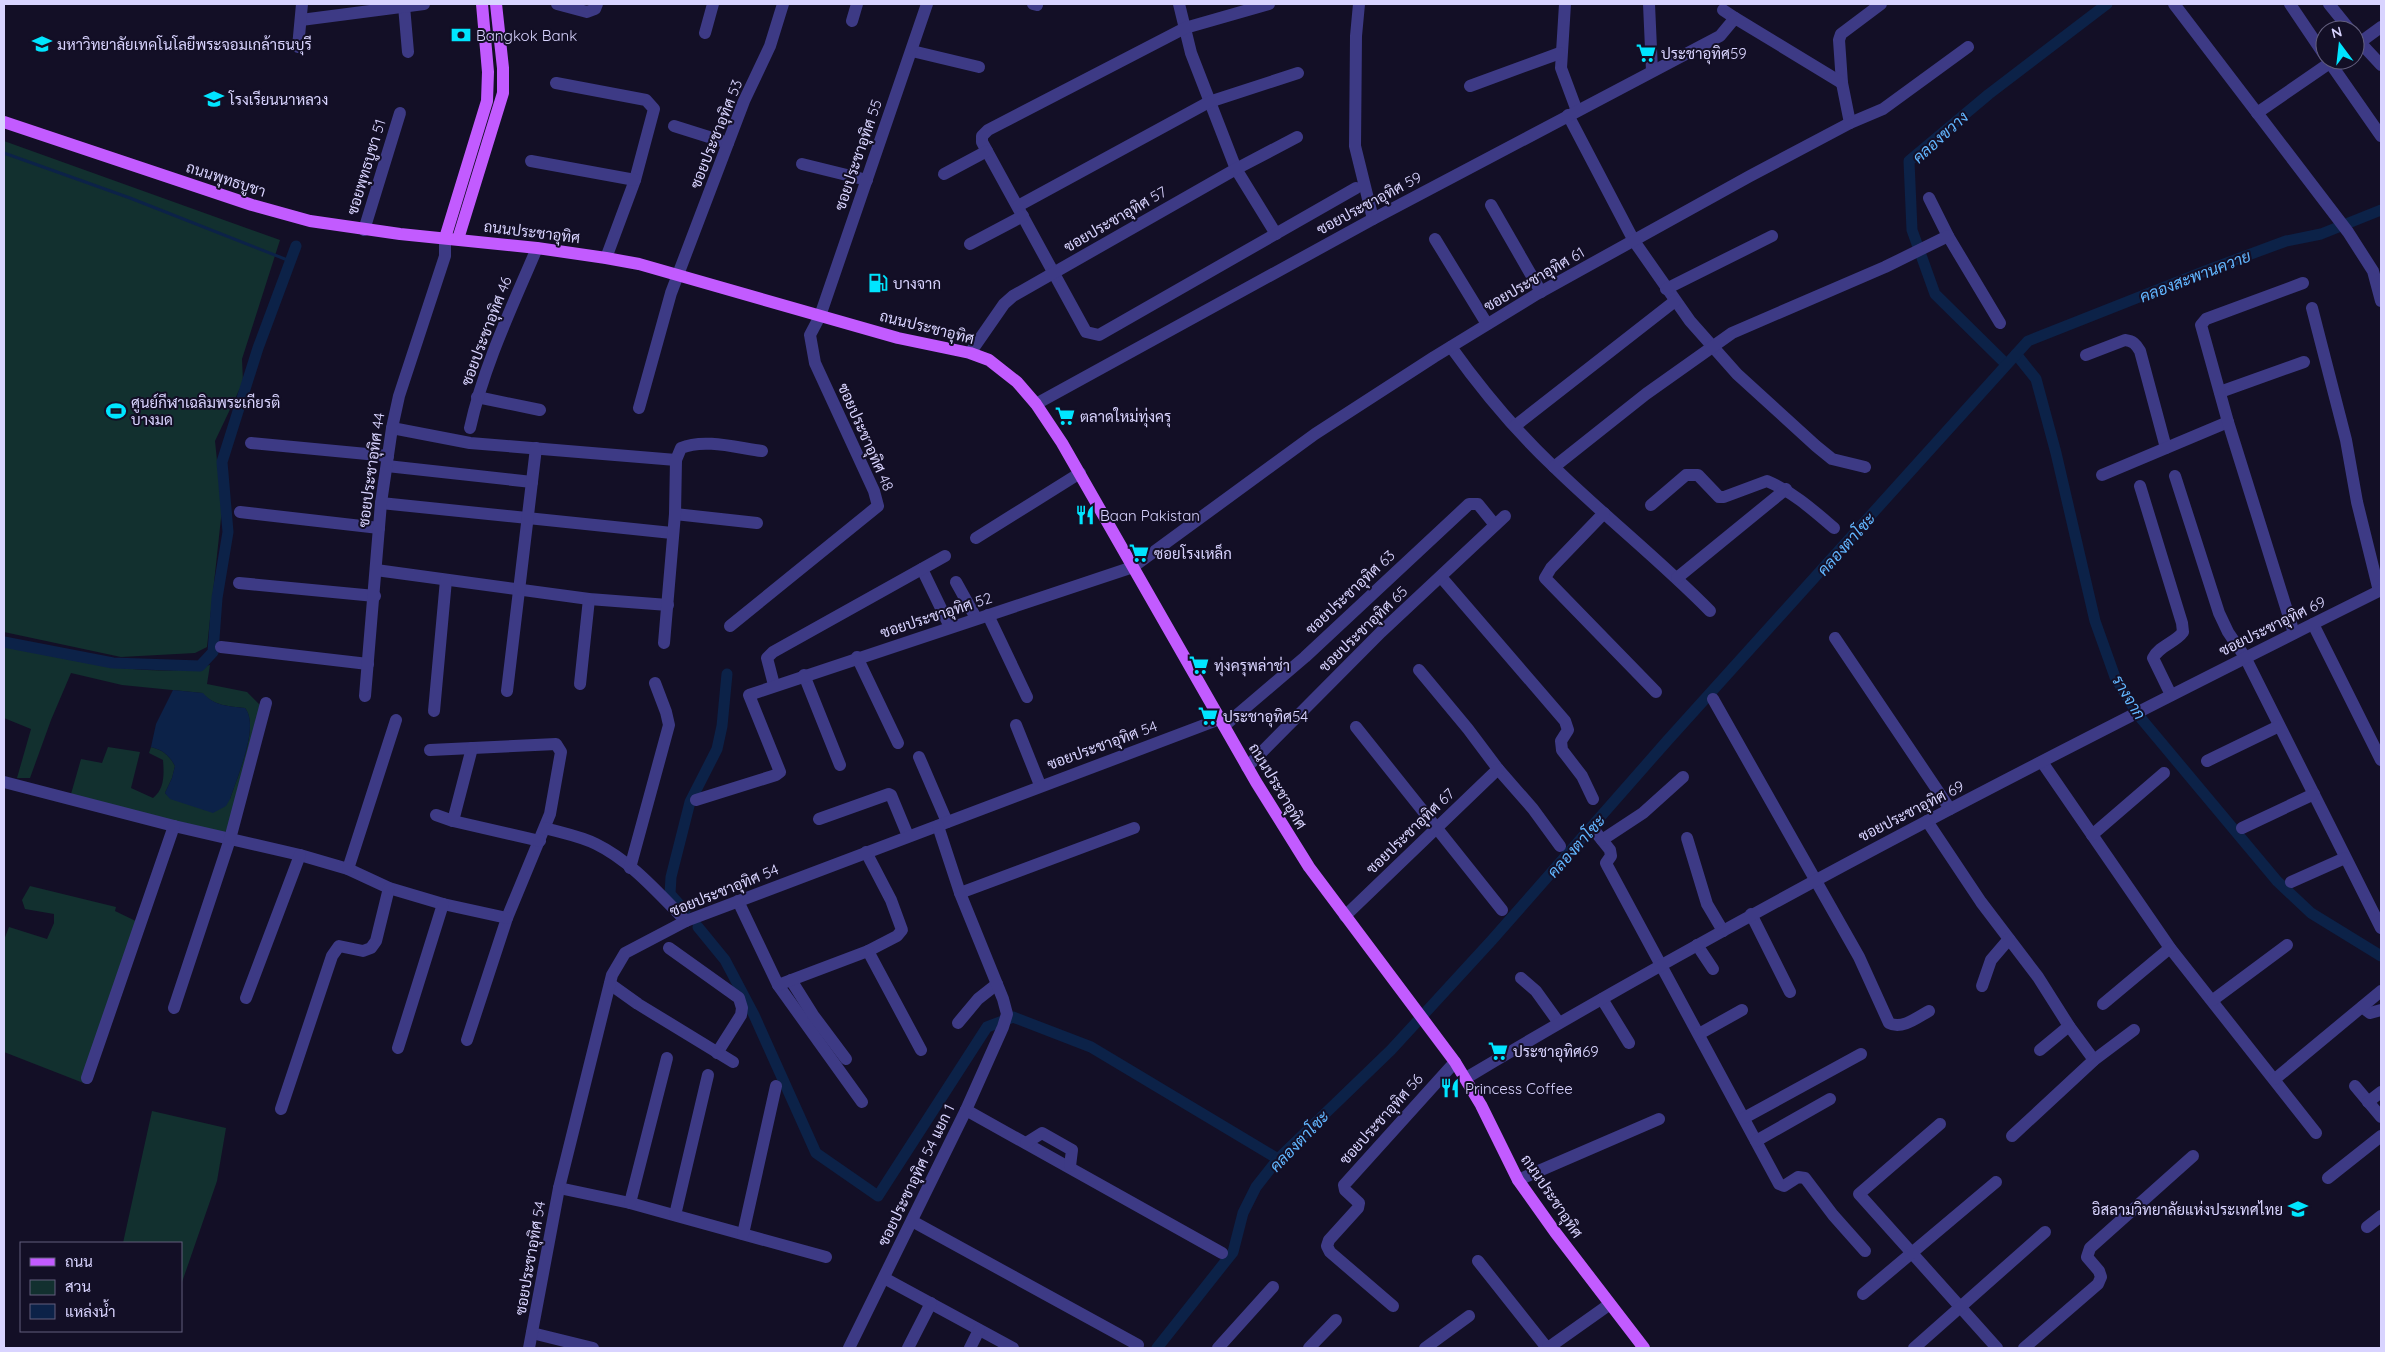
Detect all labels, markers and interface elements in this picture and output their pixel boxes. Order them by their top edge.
north arrow [2315,20,2365,70]
text: N [2329,22,2344,42]
bank icon: Bangkok Bank [450,24,472,46]
place label: Bangkok Bank [476,26,577,45]
school or university icon: มหาวิทยาลัยเทคโนโลยีพระจอมเกล้าธนบุรี [31,33,53,55]
place label: มหาวิทยาลัยเทคโนโลยีพระจอมเกล้าธนบุรี [57,35,312,56]
supermarket icon: ประชาอุทิศ59 [1635,42,1657,64]
place label: ประชาอุทิศ59 [1661,44,1747,65]
street label: ซอยประชาอุทิศ 53 [685,77,748,192]
school or university icon: โรงเรียนนาหลวง [203,88,225,110]
place label: โรงเรียนนาหลวง [228,90,328,109]
street label: ซอยประชาอุทิศ 55 [830,97,888,214]
water label: คลองขวาง [1908,107,1972,167]
street label: ซอยพุทธบูชา 51 [342,117,392,218]
street label: ถนนพุทธบูชา [183,157,268,203]
street label: ซอยประชาอุทิศ 59 [1313,167,1426,240]
street label: ซอยประชาอุทิศ 57 [1060,182,1171,258]
street label: ถนนประชาอุทิศ [482,217,581,249]
street label: ซอยประชาอุทิศ 61 [1480,242,1589,317]
water label: คลองสะพานควาย [2137,246,2253,306]
fuel station icon: บางจาก [867,272,889,294]
street label: ซอยประชาอุทิศ 46 [456,274,517,389]
place label: บางจาก [893,274,941,293]
street label: ถนนประชาอุทิศ [877,306,976,350]
street label: ซอยประชาอุทิศ 48 [832,380,898,495]
place label: ศูนย์กีฬาเฉลิมพระเกียรติ บางมด [131,393,280,429]
sports icon: ศูนย์กีฬาเฉลิมพระเกียรติ บางมด [105,400,127,422]
supermarket icon: ตลาดใหม่ทุ่งครุ [1054,405,1076,427]
place label: ตลาดใหม่ทุ่งครุ [1080,407,1171,428]
street label: ซอยประชาอุทิศ 44 [354,411,390,529]
restaurant icon: Baan Pakistan [1074,504,1096,526]
place label: Baan Pakistan [1100,506,1200,525]
water label: คลองตาโซะ [1812,508,1880,579]
supermarket icon: ซอยโรงเหล็ก [1128,542,1150,564]
place label: ซอยโรงเหล็ก [1154,543,1232,563]
street label: ซอยประชาอุทิศ 63 [1301,545,1400,640]
street label: ซอยประชาอุทิศ 65 [1315,582,1413,678]
street label: ซอยประชาอุทิศ 52 [878,588,995,644]
street label: ซอยประชาอุทิศ 69 [2216,592,2329,662]
supermarket icon: ทุ่งครุพล่าช่า [1188,654,1210,676]
place label: ทุ่งครุพล่าช่า [1214,656,1290,677]
water label: รางจาก [2108,671,2150,723]
supermarket icon: ประชาอุทิศ54 [1197,705,1219,727]
place label: ประชาอุทิศ54 [1223,707,1308,728]
street label: ซอยประชาอุทิศ 54 [1044,716,1161,776]
street label: ถนนประชาอุทิศ [1243,740,1311,833]
street label: ซอยประชาอุทิศ 69 [1855,776,1968,848]
street label: ซอยประชาอุทิศ 67 [1362,784,1460,879]
water label: คลองตาโซะ [1542,810,1610,881]
street label: ซอยประชาอุทิศ 54 [667,859,782,922]
supermarket icon: ประชาอุทิศ69 [1487,1040,1509,1062]
place label: ประชาอุทิศ69 [1513,1042,1599,1063]
street label: ซอยประชาอุทิศ 56 [1335,1069,1428,1170]
restaurant icon: Princess Coffee [1439,1077,1461,1099]
place label: Princess Coffee [1465,1079,1573,1098]
street label: ซอยประชาอุทิศ 54 แยก 1 [873,1101,960,1250]
water label: คลองตาโซะ [1264,1105,1333,1176]
street label: ถนนประชาอุทิศ [1515,1150,1587,1243]
school or university icon: อิสลามวิทยาลัยแห่งประเทศไทย [2287,1198,2309,1220]
street label: ซอยประชาอุทิศ 54 [511,1199,551,1317]
place label: อิสลามวิทยาลัยแห่งประเทศไทย [2092,1200,2283,1219]
legend [20,1242,182,1332]
text: ถนน [65,1252,93,1271]
text: สวน [65,1277,91,1296]
text: แหล่งน้ำ [65,1299,116,1321]

